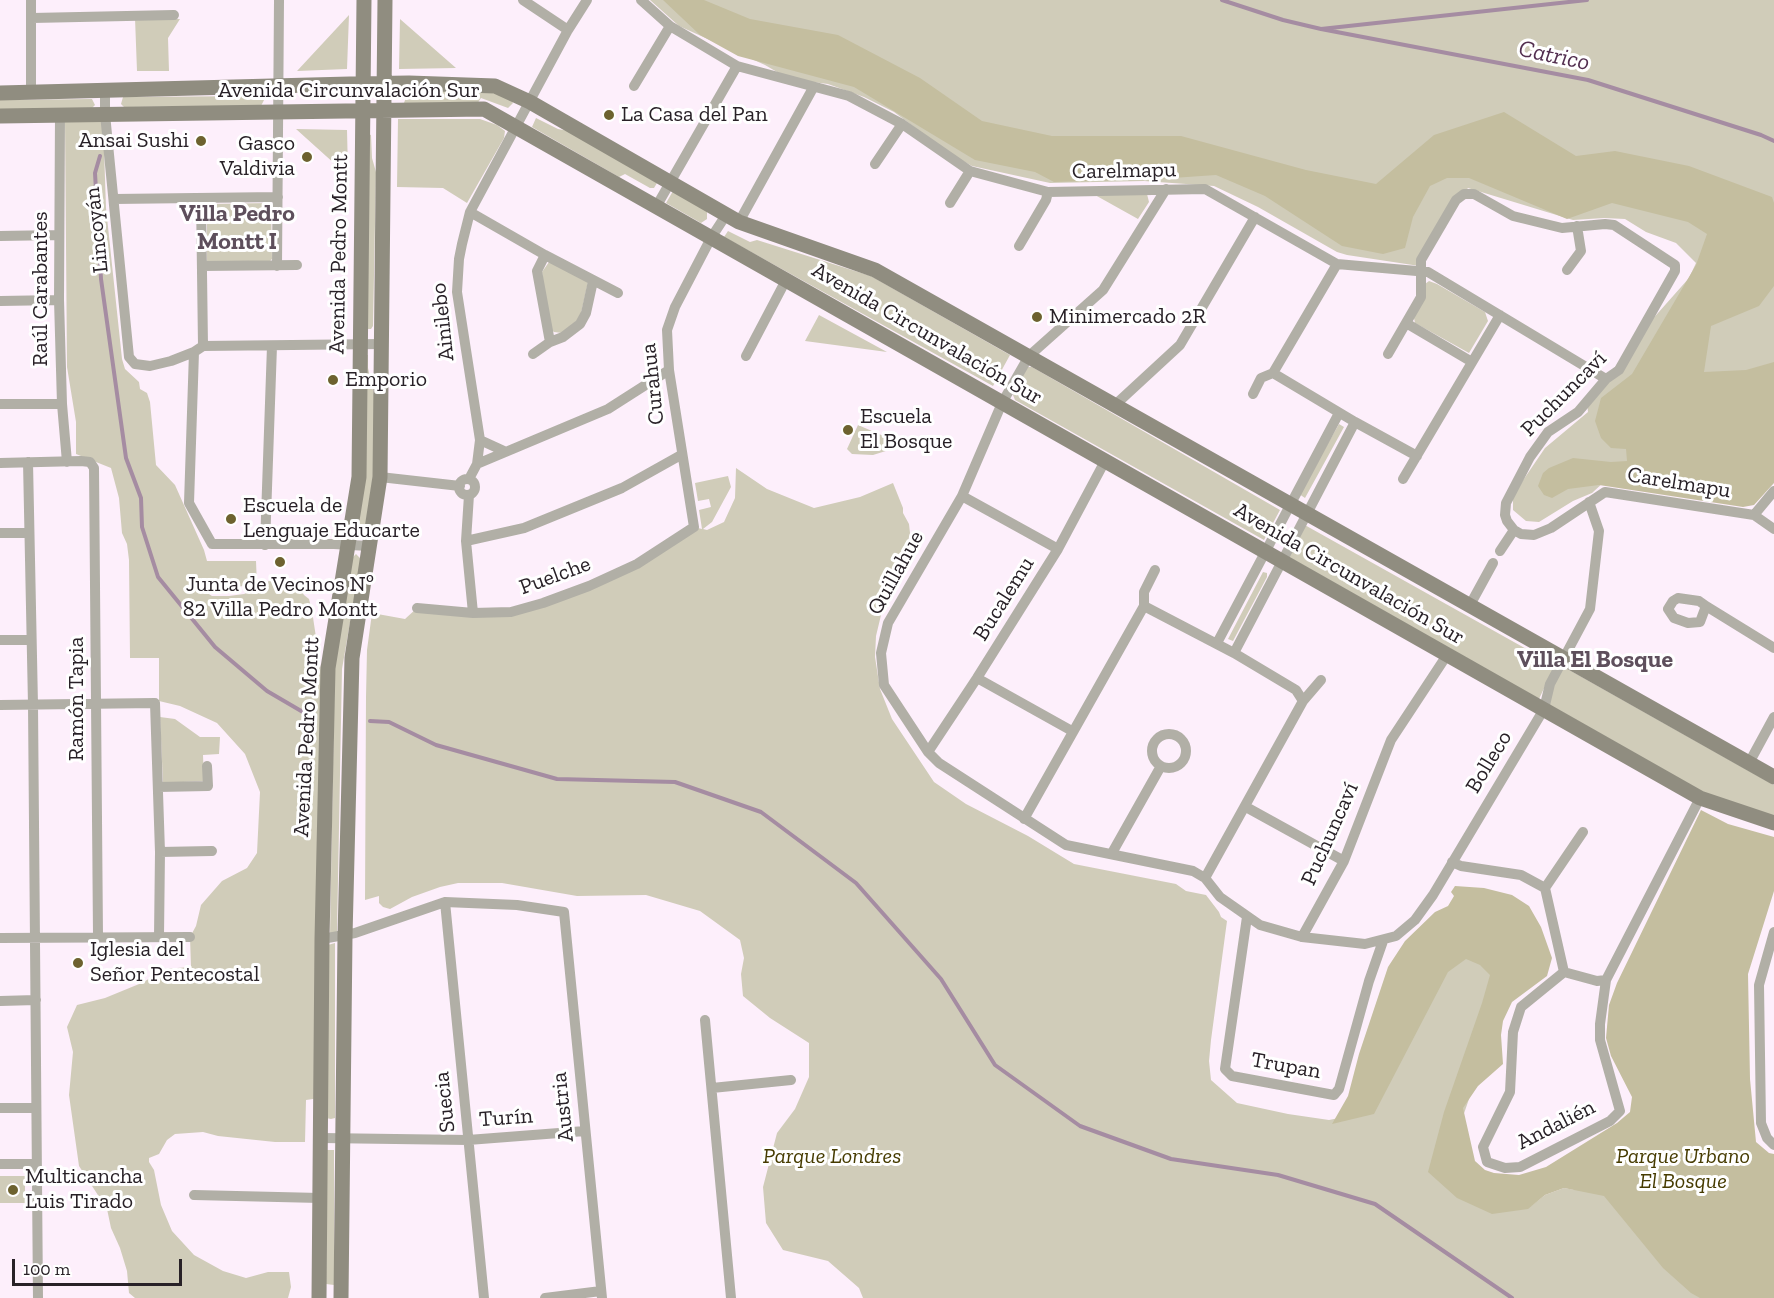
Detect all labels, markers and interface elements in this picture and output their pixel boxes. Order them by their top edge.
water label: Catrico [1516,34,1592,78]
street label: Avenida Circunvalación Sur [218,78,480,104]
place label: La Casa del Pan [621,102,768,128]
marker: La Casa del Pan [602,108,616,122]
place label: Ansai Sushi [79,128,189,154]
place label: Gasco Valdivia [220,131,295,182]
marker: Ansai Sushi [194,134,208,148]
marker: Gasco Valdivia [300,150,314,164]
street label: Avenida Pedro Montt [324,154,354,354]
street label: Carelmapu [1072,157,1176,185]
street label: Lincoyán [79,186,115,274]
district label: Villa Pedro Montt I [179,200,295,256]
street label: Raúl Carabantes [28,211,54,367]
street label: Avenida Circunvalación Sur [807,257,1047,411]
street label: Ainilebo [426,282,460,362]
place label: Minimercado 2R [1049,304,1206,330]
marker: Minimercado 2R [1030,310,1044,324]
street label: Curahua [636,342,670,426]
street label: Puchuncaví [1516,346,1612,442]
place label: Emporio [345,367,427,393]
marker: Emporio [326,373,340,387]
place label: Escuela El Bosque [860,404,952,456]
marker: Escuela El Bosque [841,423,855,437]
street label: Carelmapu [1625,462,1733,504]
place label: Escuela de Lenguaje Educarte [243,493,420,544]
street label: Avenida Circunvalación Sur [1229,497,1469,651]
marker: Escuela de Lenguaje Educarte [224,512,238,526]
street label: Quillahue [862,526,930,620]
street label: Puelche [516,551,594,601]
street label: Bucalemu [968,552,1040,646]
marker: Junta de Vecinos Nº 82 Villa Pedro Montt [273,555,287,569]
place label: Junta de Vecinos Nº 82 Villa Pedro Montt [183,572,377,624]
street label: Avenida Pedro Montt [289,636,325,838]
street label: Ramón Tapia [64,637,90,761]
district label: Villa El Bosque [1517,646,1673,674]
street label: Bolleco [1460,726,1518,798]
street label: Puchuncaví [1296,778,1364,890]
place label: Iglesia del Señor Pentecostal [90,937,260,988]
marker: Iglesia del Señor Pentecostal [71,956,85,970]
street label: Trupan [1249,1047,1323,1085]
street label: Suecia [429,1070,461,1134]
street label: Austria [546,1071,580,1143]
street label: Andalién [1512,1094,1600,1156]
street label: Turín [478,1103,534,1133]
park label: Parque Londres [763,1144,901,1170]
park label: Parque Urbano El Bosque [1616,1144,1750,1196]
place label: Multicancha Luis Tirado [25,1164,143,1216]
marker: Multicancha Luis Tirado [6,1183,20,1197]
scale bar [15,1247,184,1285]
text: 100 m [23,1258,70,1280]

